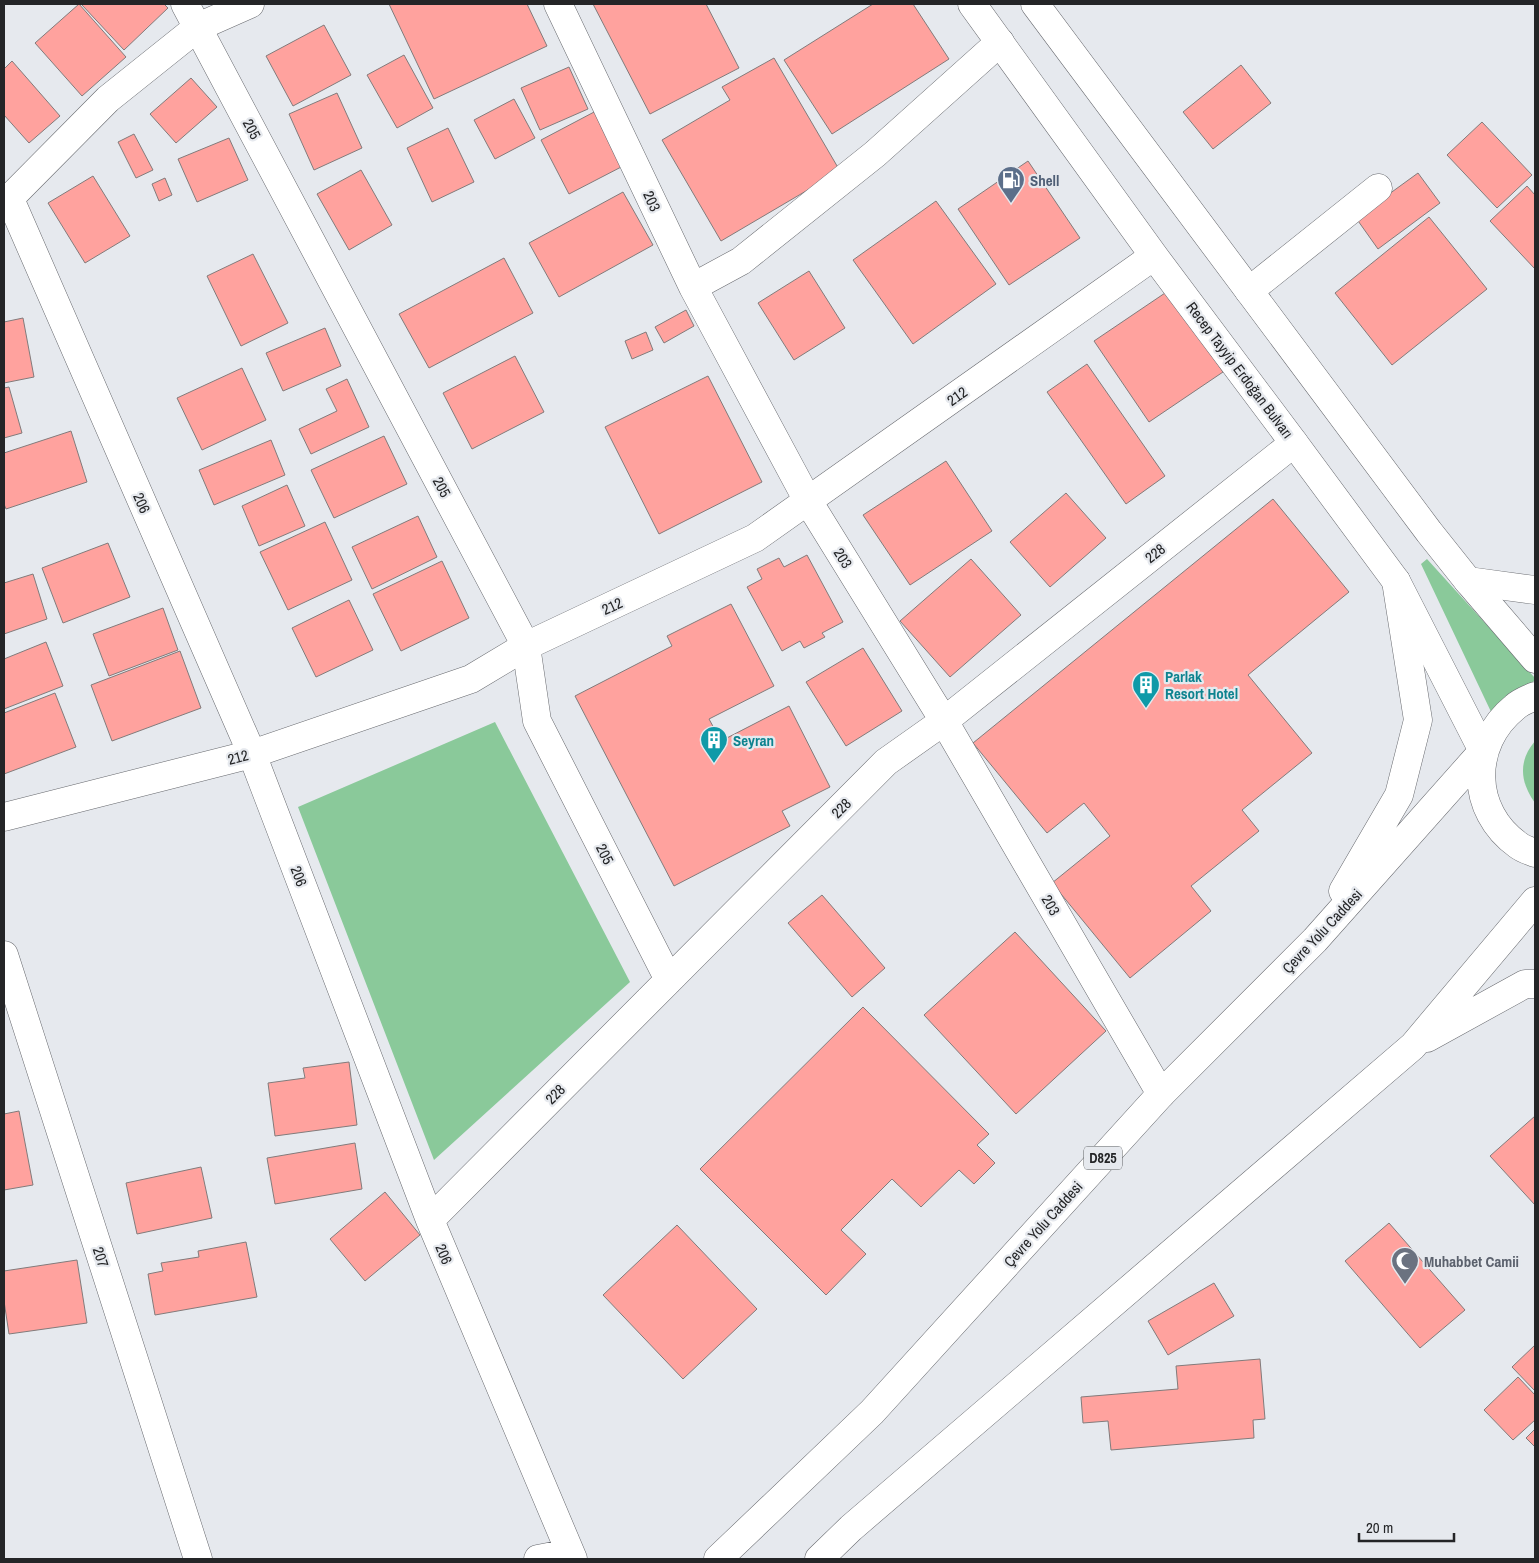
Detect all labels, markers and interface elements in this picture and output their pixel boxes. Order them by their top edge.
street label: 205 [238,115,266,143]
fuel station icon: Shell [996,165,1026,204]
place label: Shell [1030,170,1059,191]
street label: 203 [638,187,666,215]
street label: Recep Tayyip Erdoğan Bulvarı [1182,297,1298,443]
street label: 212 [943,381,972,410]
street label: 205 [428,473,456,501]
street label: 206 [128,489,156,517]
street label: 228 [1140,538,1170,568]
street label: 203 [829,544,857,572]
street label: 212 [598,592,626,620]
place label: Parlak Resort Hotel [1165,666,1238,704]
building icon: Parlak Resort Hotel [1131,670,1161,709]
building icon: Seyran [699,725,729,764]
place label: Seyran [733,730,774,751]
street label: 212 [225,744,251,770]
street label: 228 [826,793,856,823]
street label: 205 [591,840,619,868]
street label: 206 [286,863,313,889]
street label: Çevre Yolu Caddesi [1277,884,1367,978]
street label: 203 [1037,891,1065,919]
street label: 228 [540,1079,570,1109]
road number: D825 [1084,1146,1122,1170]
street label: Çevre Yolu Caddesi [999,1177,1087,1271]
street label: 206 [430,1240,458,1268]
street label: 207 [88,1244,114,1270]
mosque icon: Muhabbet Camii [1390,1246,1420,1285]
place label: Muhabbet Camii [1424,1251,1519,1272]
scale bar [1359,1510,1454,1542]
text: 20 m [1366,1517,1393,1538]

